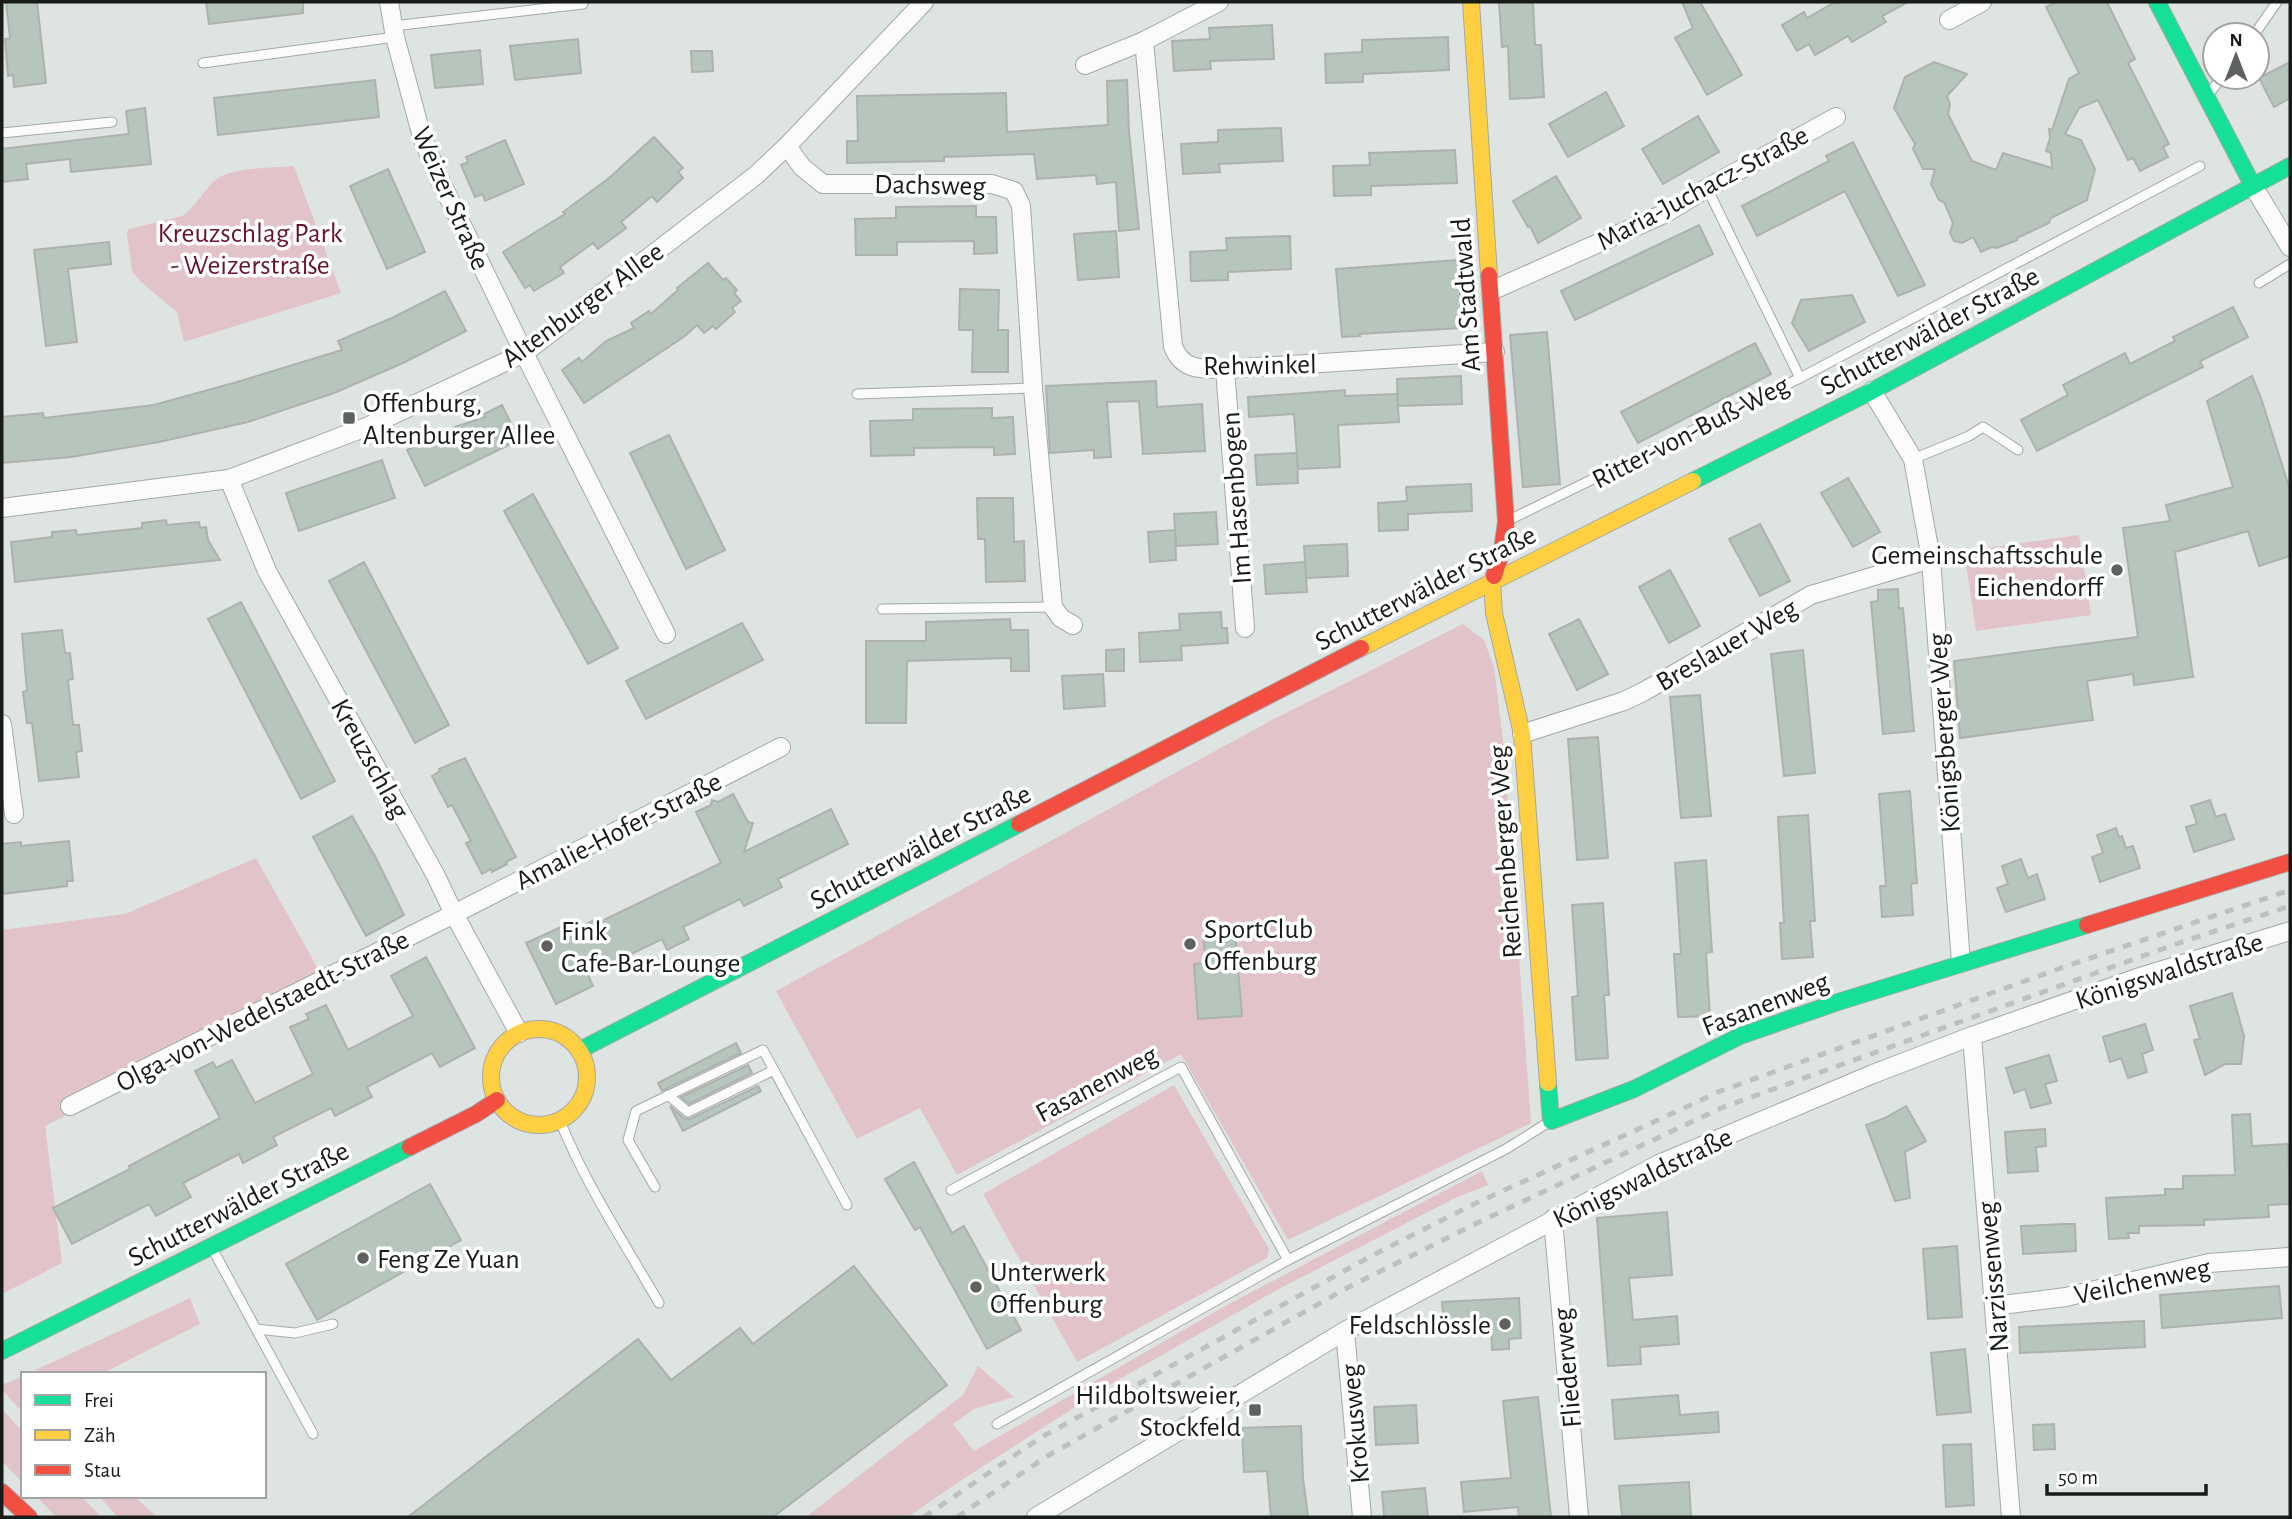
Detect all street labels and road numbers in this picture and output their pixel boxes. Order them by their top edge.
street label: Maria-Juchacz-Straße [1593,121,1813,256]
street label: Weizer Straße [406,123,494,275]
street label: Dachsweg [874,171,986,201]
street label: Am Stadtwald [1448,217,1486,373]
street label: Altenburger Allee [497,238,669,374]
street label: Schutterwälder Straße [1816,262,2044,401]
street label: Rehwinkel [1203,351,1317,381]
street label: Ritter-von-Buß-Weg [1588,371,1794,494]
street label: Im Hasenbogen [1217,411,1257,585]
street label: Schutterwälder Straße [1311,521,1541,657]
street label: Breslauer Weg [1652,594,1803,697]
street label: Königsberger Weg [1924,632,1966,834]
street label: Kreuzschlag [325,694,414,824]
street label: Reichenberger Weg [1485,744,1527,959]
street label: Amalie-Hofer-Straße [511,768,726,896]
street label: Schutterwälder Straße [806,780,1036,916]
street label: Olga-von-Wedelstaedt-Straße [112,926,414,1098]
street label: Königswaldstraße [2072,928,2267,1015]
street label: Fasanenweg [1698,968,1833,1042]
street label: Fasanenweg [1032,1041,1163,1128]
street label: Königswaldstraße [1549,1123,1737,1234]
street label: Schutterwälder Straße [124,1137,354,1273]
street label: Narzissenweg [1973,1200,2015,1353]
street label: Veilchenweg [2072,1254,2213,1310]
street label: Fliederweg [1549,1306,1587,1429]
street label: Krokusweg [1337,1362,1375,1485]

